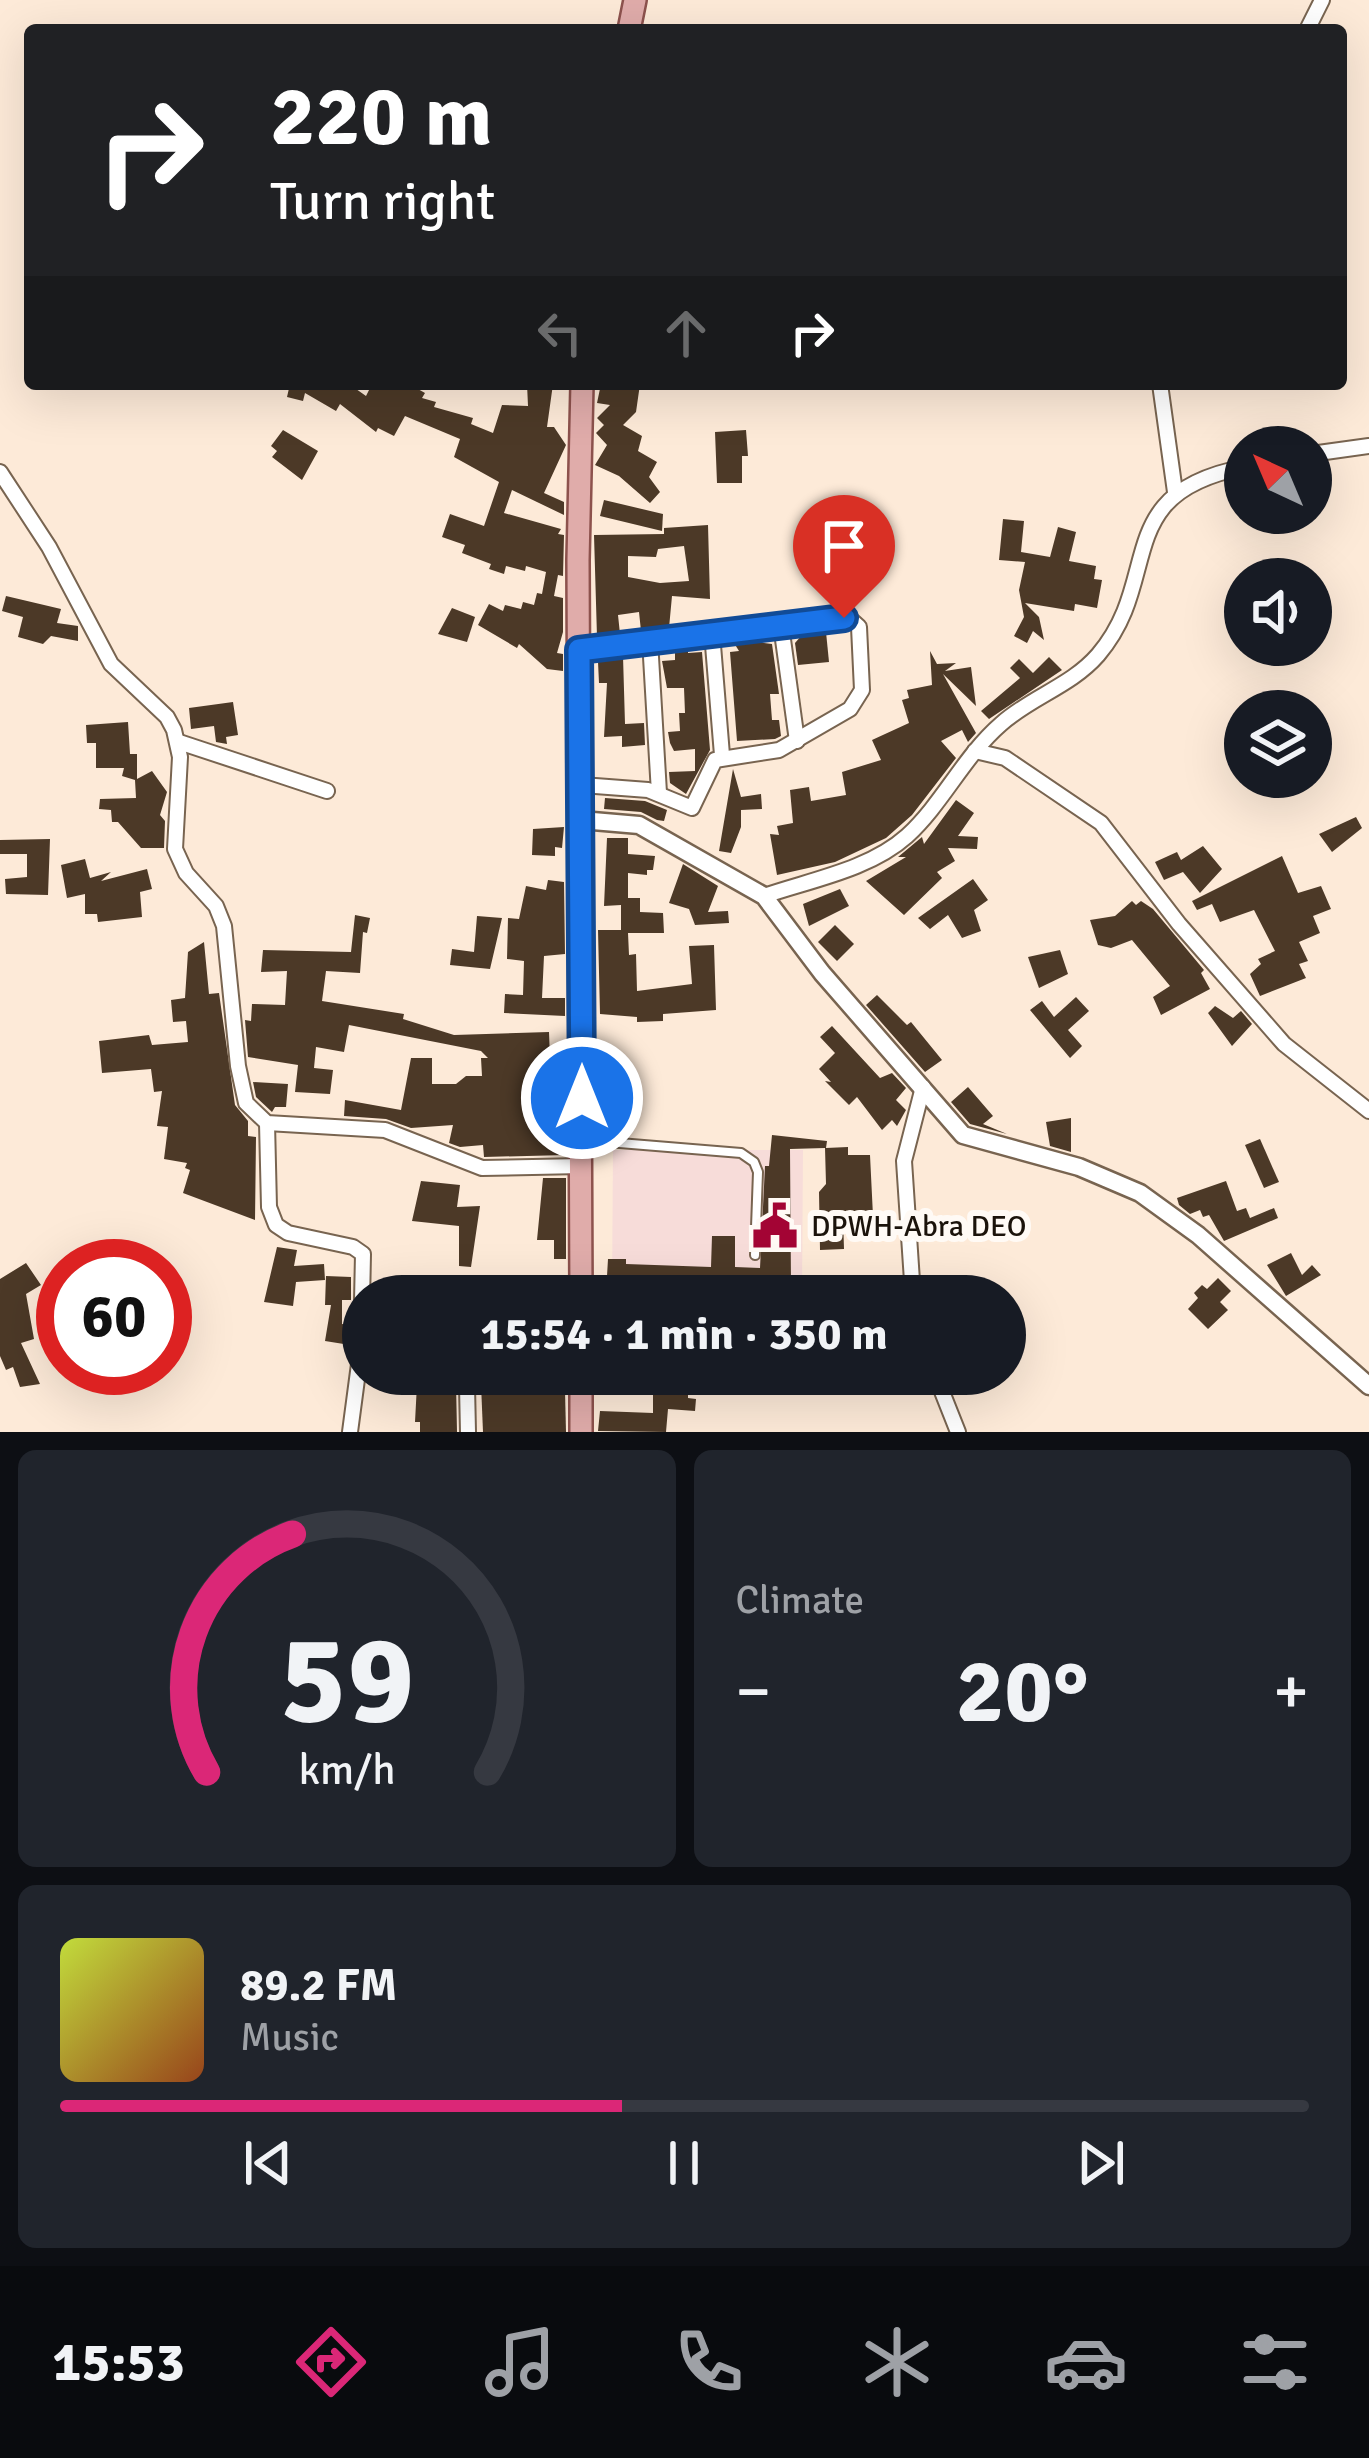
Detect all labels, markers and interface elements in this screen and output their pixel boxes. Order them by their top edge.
text: 220 m [270,65,492,169]
icon: right [72,72,228,228]
text: Turn right [270,168,495,235]
icon: left [527,300,593,366]
icon: ahead [653,300,719,366]
icon: right [779,300,845,366]
north arrow [1224,426,1332,534]
map controls [1224,426,1332,798]
pin [793,495,895,618]
icon: arrive [811,513,877,579]
button: sound [1224,558,1332,666]
button: layers [1224,690,1332,798]
position arrow [519,1035,645,1161]
public building icon: DPWH-Abra DEO [750,1201,800,1251]
place label: DPWH-Abra DEO [811,1208,1026,1245]
speed limit sign: 60 [36,1239,192,1395]
text: 15:54 · 1 min · 350 m [480,1307,888,1362]
text: Climate [736,1576,864,1624]
text: 59 [279,1604,414,1757]
text: 20° [956,1636,1089,1747]
text: − [736,1651,771,1732]
text: + [1273,1651,1309,1732]
text: km/h [298,1743,395,1796]
text: 89.2 FM [240,1958,397,2013]
text: Music [240,2013,339,2061]
icon: previous [235,2130,301,2196]
icon: pause [651,2130,717,2196]
icon: next [1068,2130,1134,2196]
icon: directions [289,2320,373,2404]
icon: music [478,2320,562,2404]
icon: phone [667,2320,751,2404]
icon: climate [855,2320,939,2404]
icon: car [1044,2320,1128,2404]
icon: filters [1233,2320,1317,2404]
text: 15:53 [52,2329,185,2396]

